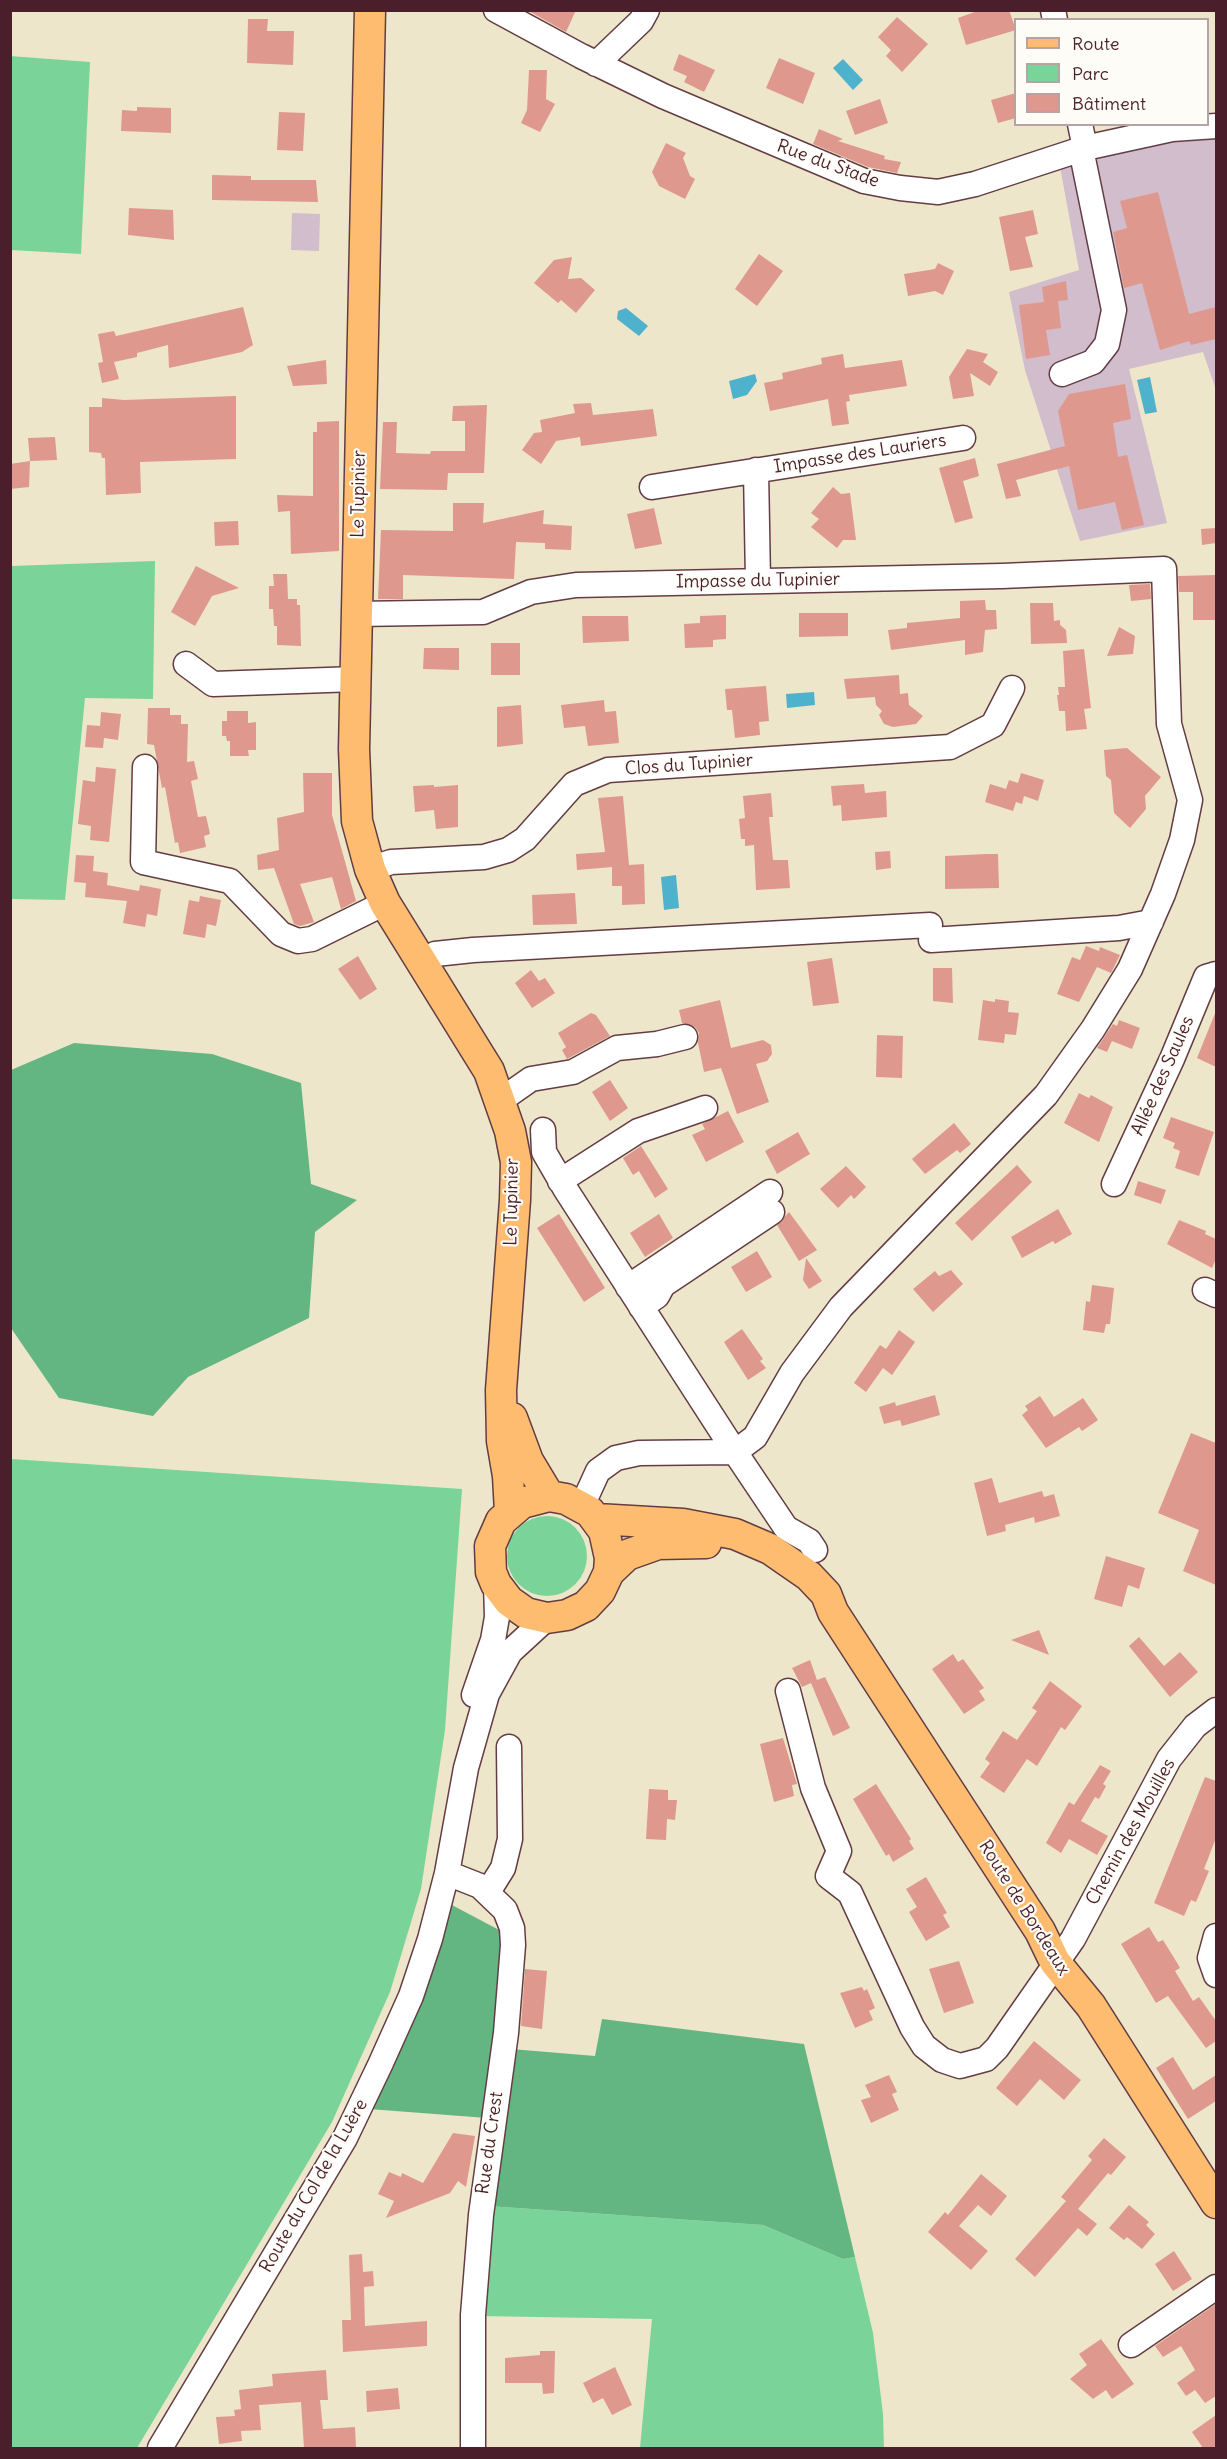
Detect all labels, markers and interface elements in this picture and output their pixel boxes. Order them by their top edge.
legend [1014,18,1209,126]
text: Route [1072,32,1120,55]
text: Parc [1072,62,1109,85]
text: Bâtiment [1072,92,1146,115]
street label: Rue du Stade [774,136,882,192]
street label: Impasse des Lauriers [772,430,948,478]
street label: Le Tupinier [347,450,371,538]
street label: Impasse du Tupinier [676,569,840,593]
street label: Clos du Tupinier [624,750,754,780]
street label: Allée des Saules [1127,1013,1199,1139]
street label: Le Tupinier [500,1158,524,1246]
street label: Chemin des Mouilles [1082,1755,1180,1909]
street label: Route de Bordeaux [974,1837,1074,1979]
street label: Rue du Crest [472,2090,508,2196]
street label: Route du Col de la Luère [256,2095,372,2277]

